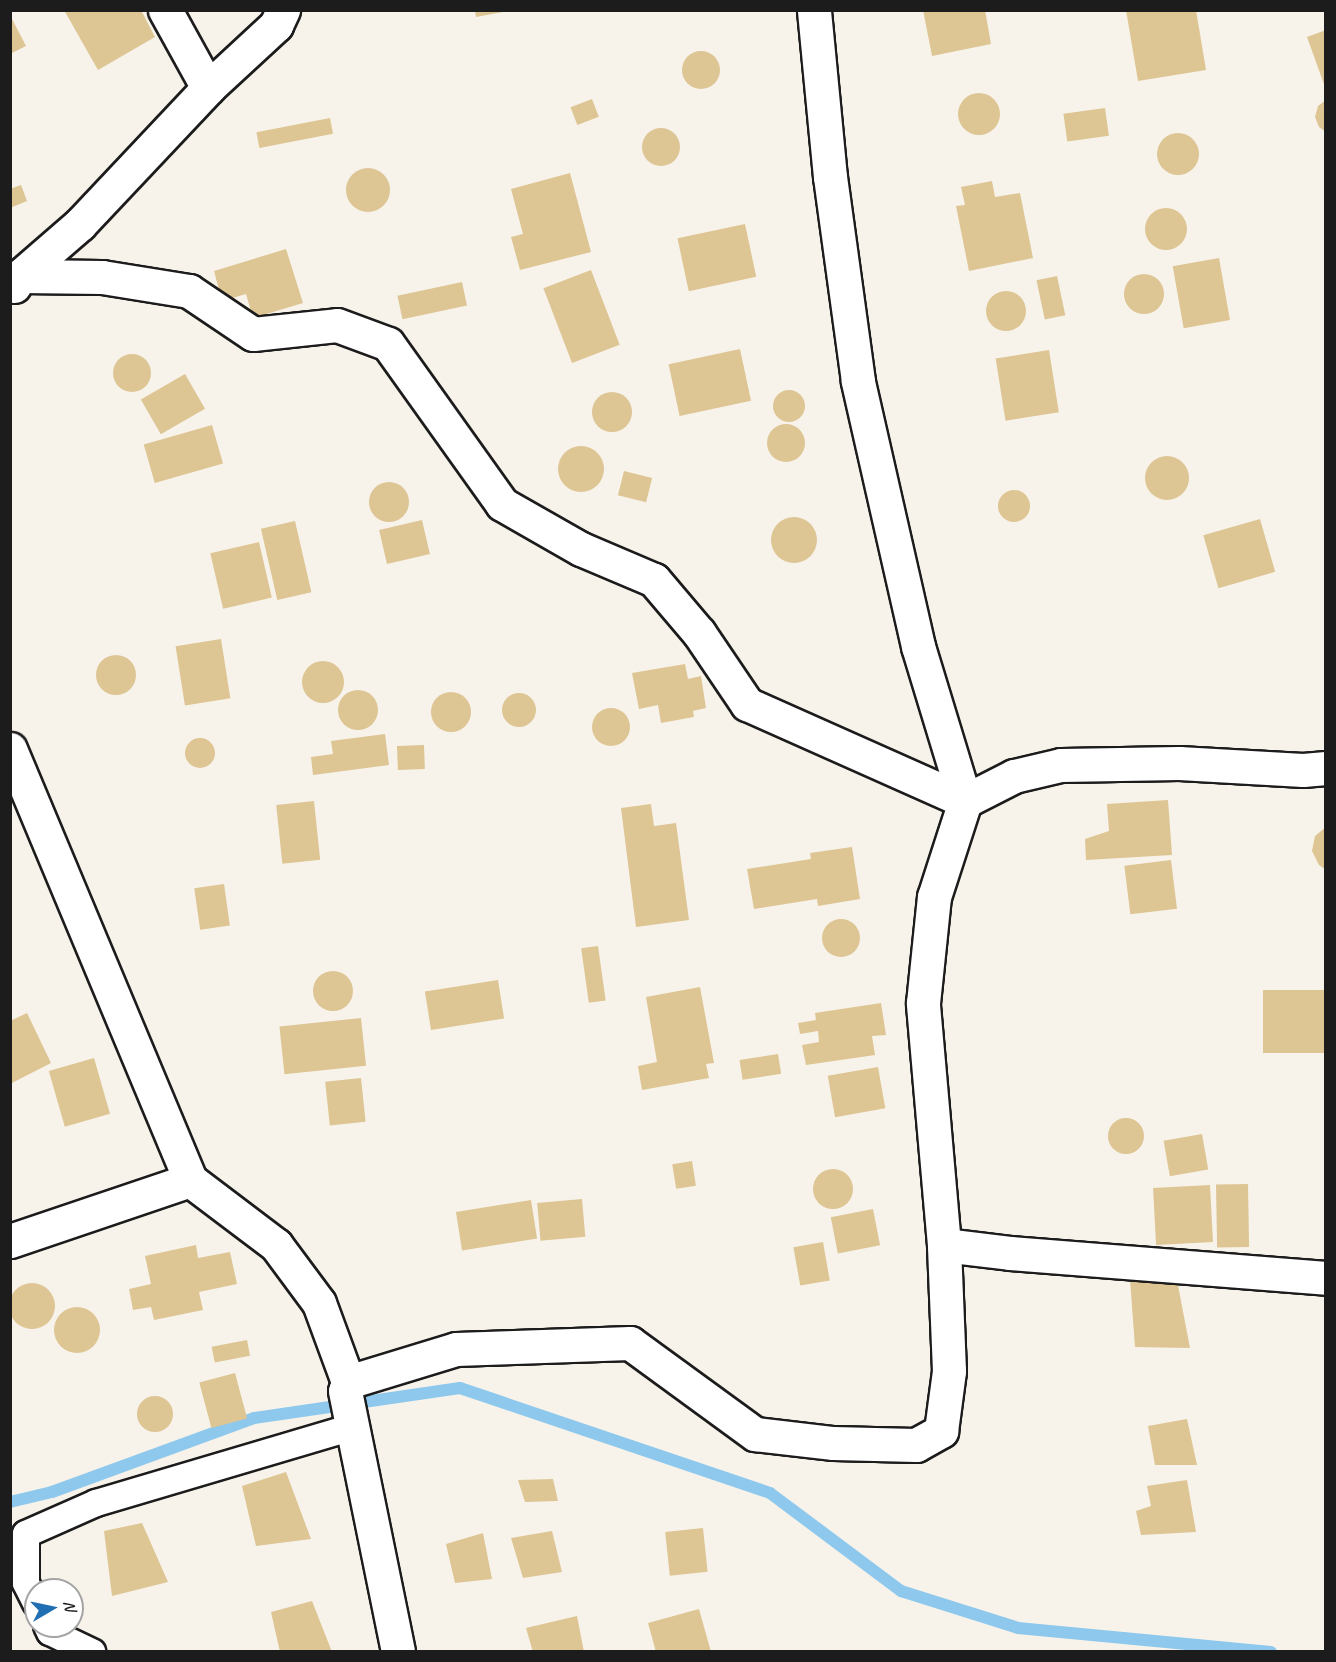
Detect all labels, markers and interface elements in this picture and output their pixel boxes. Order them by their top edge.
north arrow [24,1578,84,1638]
text: N [59,1599,80,1612]

